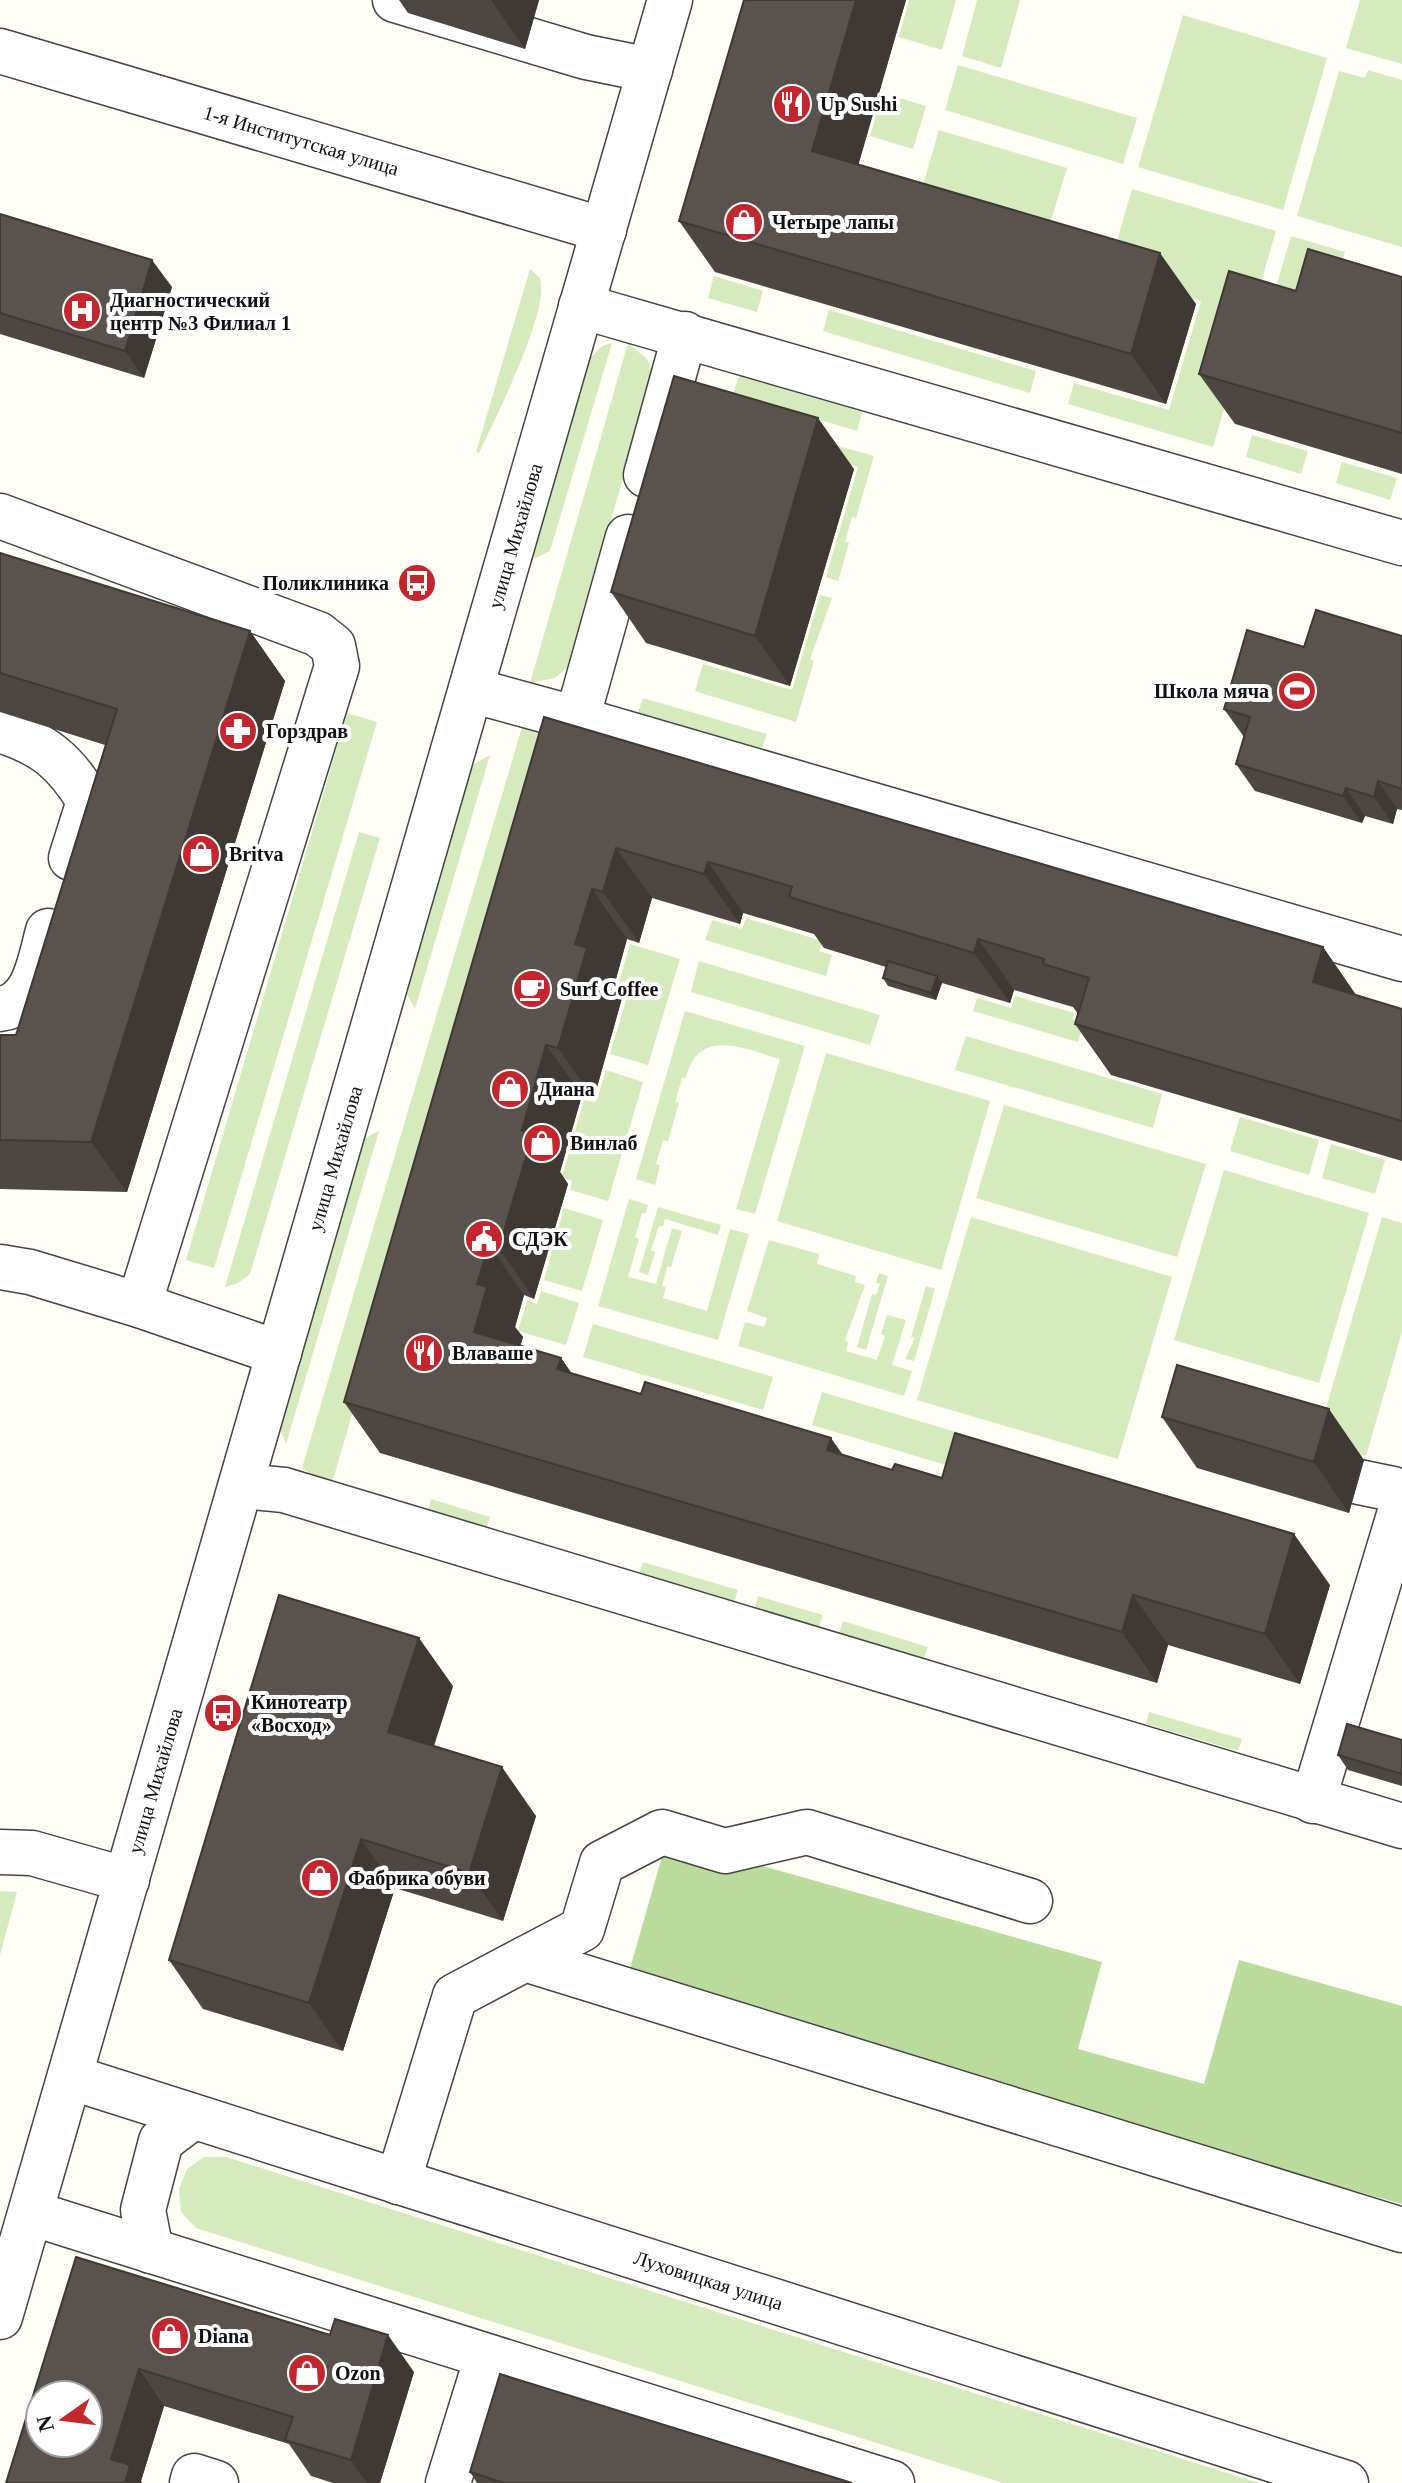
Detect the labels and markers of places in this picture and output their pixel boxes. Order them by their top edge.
restaurant icon: Up Sushi [771,83,813,125]
place label: Up Sushi [820,93,898,116]
shop icon: Четыре лапы [723,201,765,243]
place label: Четыре лапы [772,211,894,234]
place label: Диагностический центр №3 Филиал 1 [110,289,291,335]
hospital icon: Диагностический центр №3 Филиал 1 [61,290,103,332]
bus stop icon: Поликлиника [396,562,438,604]
place label: Поликлиника [262,572,389,594]
sports icon: Школа мяча [1276,670,1318,712]
place label: Школа мяча [1154,680,1269,702]
pharmacy icon: Горздрав [217,710,259,752]
place label: Горздрав [266,720,348,743]
shop icon: Britva [180,833,222,875]
place label: Britva [229,843,283,865]
cafe icon: Surf Coffee [511,968,553,1010]
place label: Surf Coffee [560,978,658,1000]
shop icon: Диана [489,1068,531,1110]
place label: Диана [538,1078,595,1101]
shop icon: Винлаб [521,1122,563,1164]
place label: Винлаб [570,1132,638,1154]
public building icon: СДЭК [463,1218,505,1260]
place label: СДЭК [512,1228,568,1251]
restaurant icon: Влаваше [403,1332,445,1374]
place label: Влаваше [452,1342,533,1364]
place label: Кинотеатр «Восход» [251,1691,348,1736]
bus stop icon: Кинотеатр «Восход» [202,1692,244,1734]
shop icon: Фабрика обуви [299,1857,341,1899]
place label: Фабрика обуви [348,1867,486,1890]
shop icon: Diana [149,2315,191,2357]
place label: Diana [198,2325,249,2347]
shop icon: Ozon [286,2352,328,2394]
place label: Ozon [335,2362,381,2384]

